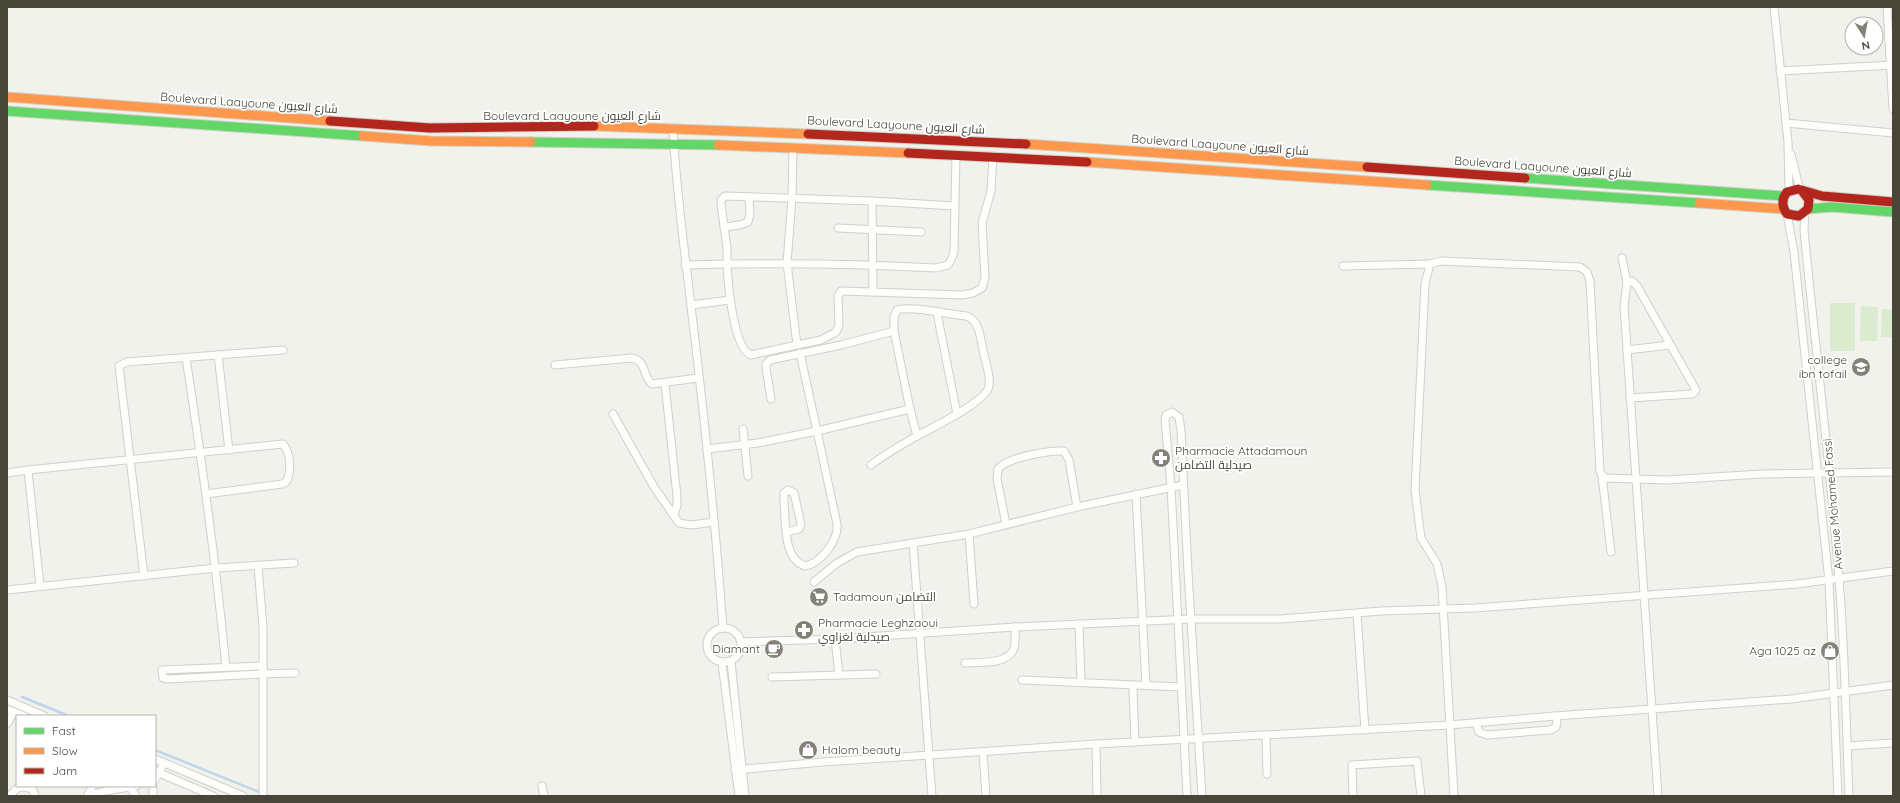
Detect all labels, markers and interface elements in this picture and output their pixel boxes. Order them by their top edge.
north arrow [1844,16,1884,56]
text: N [1861,38,1871,53]
street label: Boulevard Laayoune شارع العيون [160,89,338,117]
street label: Boulevard Laayoune شارع العيون [483,108,661,124]
street label: Boulevard Laayoune شارع العيون [807,112,985,138]
street label: Boulevard Laayoune شارع العيون [1131,131,1309,159]
street label: Boulevard Laayoune شارع العيون [1454,153,1632,181]
place label: college ibn tofail [1799,352,1847,381]
school or university icon: college ibn tofail [1850,356,1872,378]
street label: Avenue Mohamed Fassi [1819,438,1846,570]
place label: Pharmacie Attadamoun صيدلية التضامن [1175,443,1308,472]
pharmacy icon: Pharmacie Attadamoun صيدلية التضامن [1150,447,1172,469]
supermarket icon: Tadamoun التضامن [808,586,830,608]
place label: Tadamoun التضامن [833,589,936,604]
place label: Pharmacie Leghzaoui صيدلية لغزاوي [818,615,938,647]
pharmacy icon: Pharmacie Leghzaoui صيدلية لغزاوي [793,619,815,641]
cafe icon: Diamant [763,638,785,660]
shop icon: Aga 1025 az [1819,640,1841,662]
place label: Diamant [712,641,760,656]
place label: Aga 1025 az [1749,643,1816,658]
legend [16,715,156,787]
text: Fast [52,723,76,738]
shop icon: Halom beauty [797,739,819,761]
place label: Halom beauty [822,742,901,757]
text: Slow [52,743,78,758]
text: Jam [52,763,77,778]

